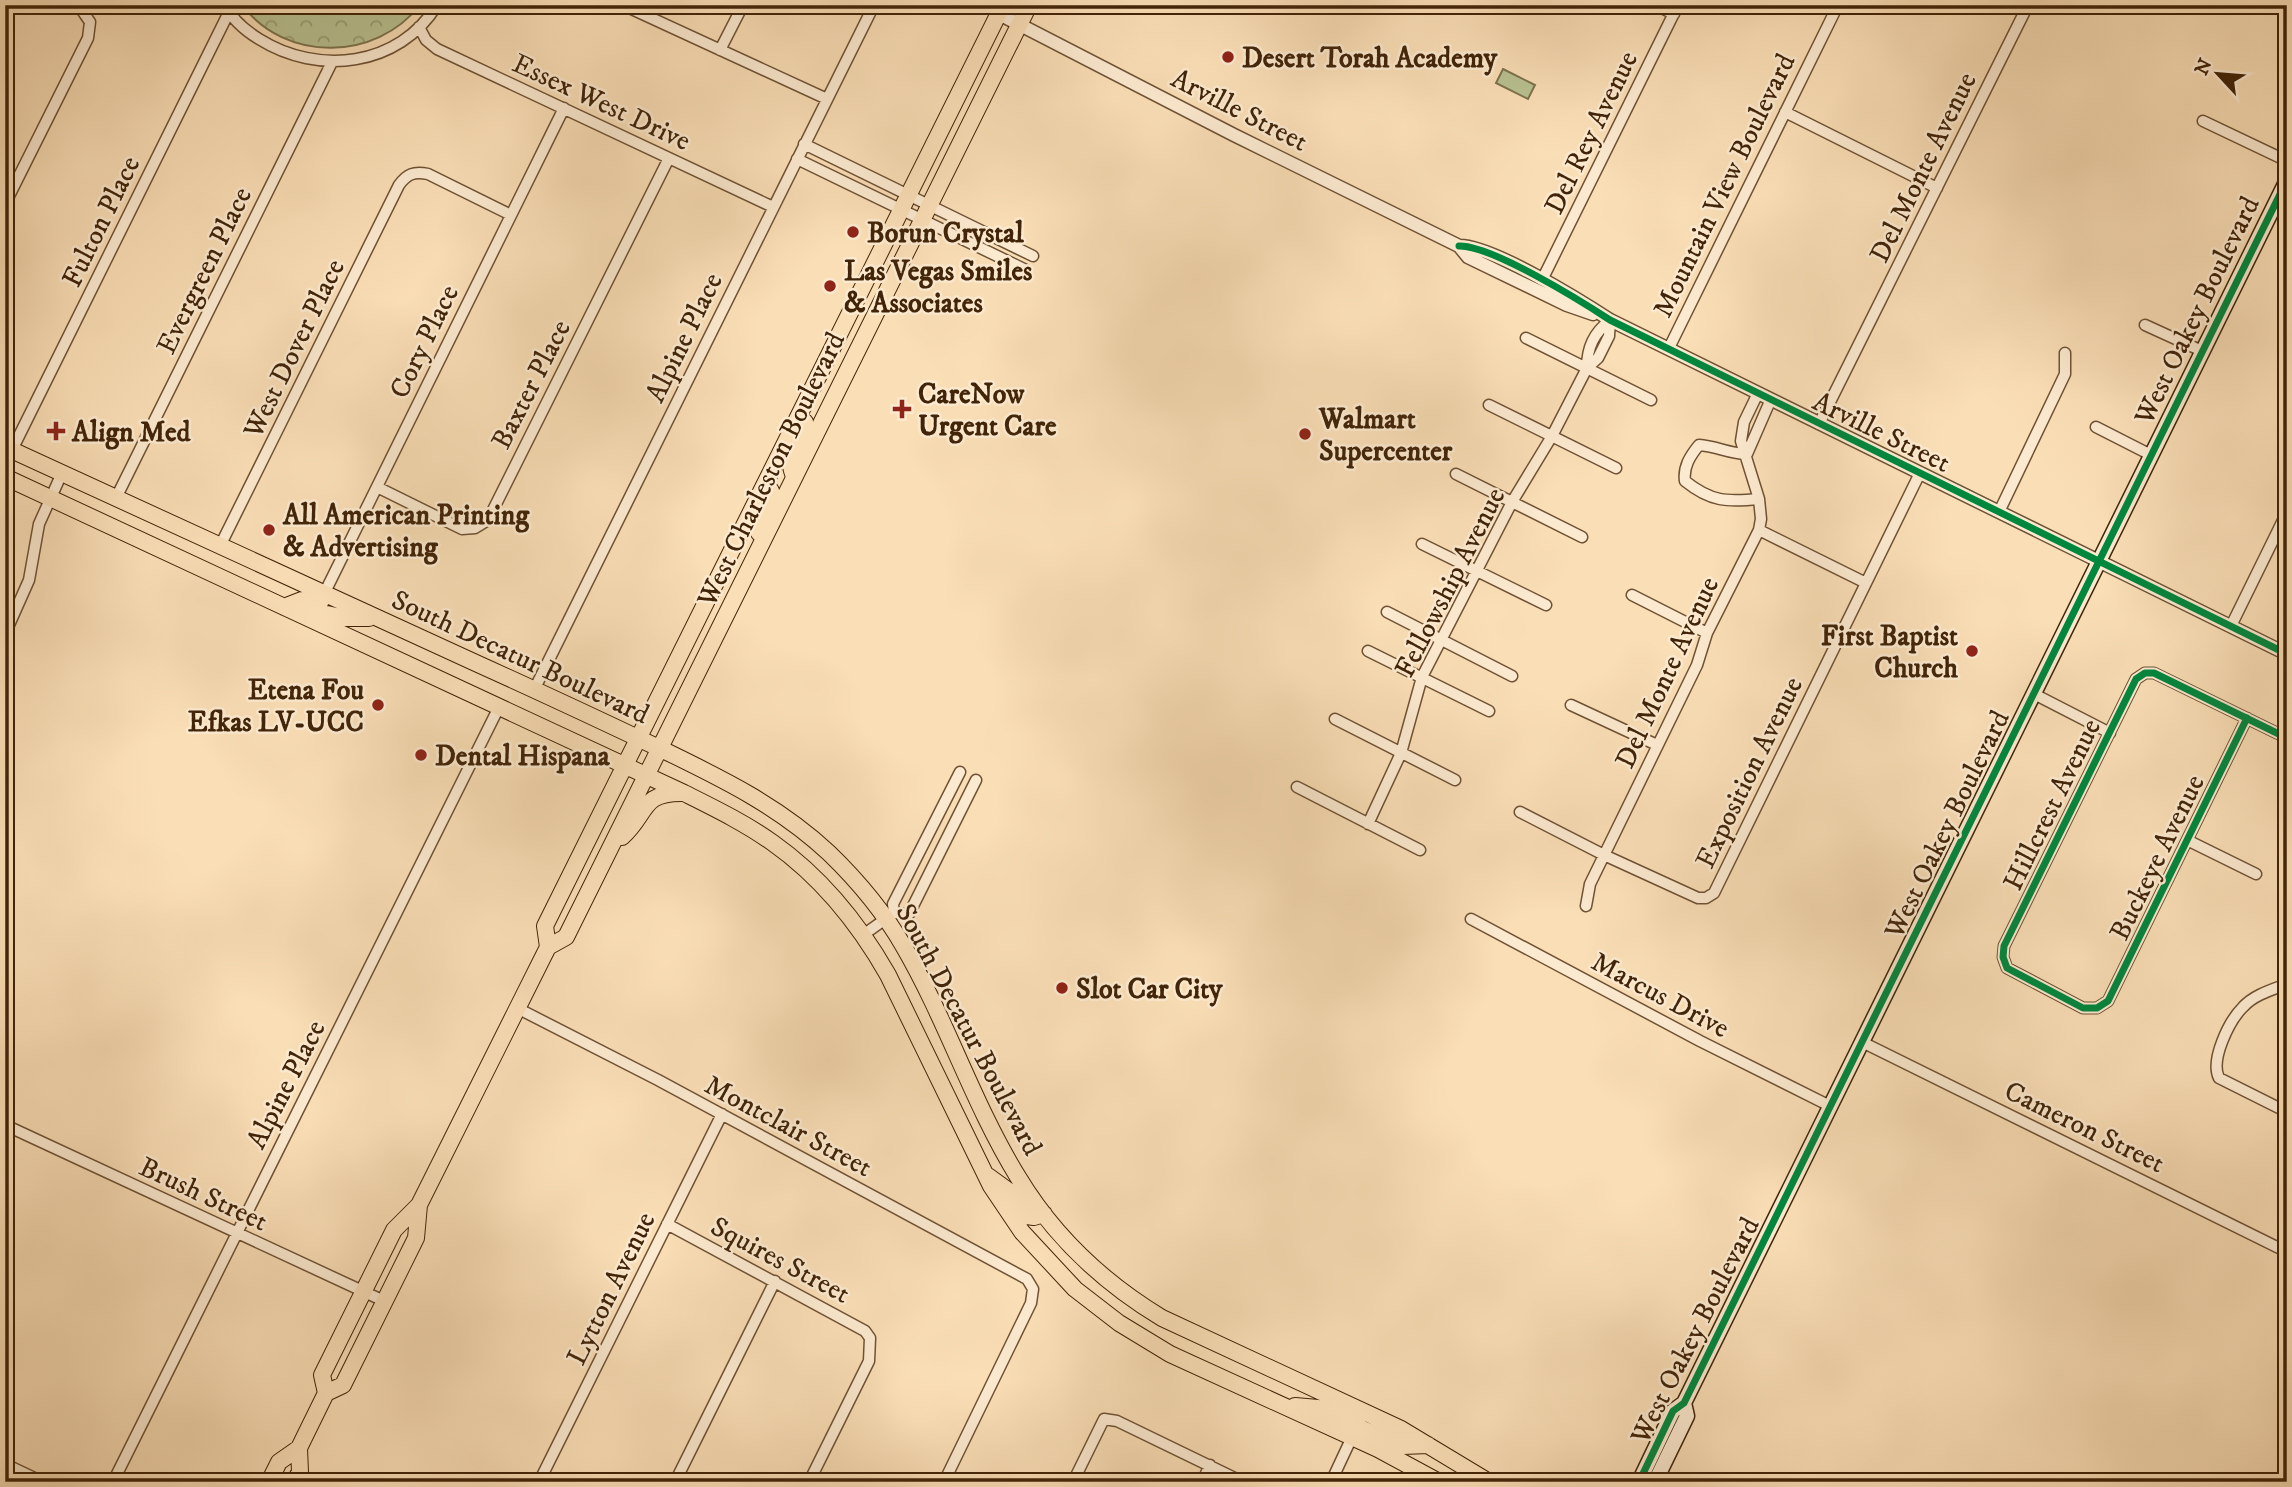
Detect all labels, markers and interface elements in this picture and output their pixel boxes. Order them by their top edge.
north arrow [2184,38,2254,108]
place label: Desert Torah Academy [1242,41,1498,76]
street label: Del Rey Avenue [1537,45,1646,220]
street label: Essex West Drive [507,46,696,159]
street label: Mountain View Boulevard [1645,48,1803,323]
marker: Desert Torah Academy [1220,49,1236,65]
text: N [2190,55,2218,79]
street label: Arville Street [1165,61,1314,160]
street label: Del Monte Avenue [1862,67,1985,269]
street label: Fulton Place [55,150,148,293]
street label: Evergreen Place [149,181,260,360]
street label: West Oakey Boulevard [2126,191,2268,431]
place label: Borun Crystal [867,216,1024,251]
marker: Borun Crystal [845,224,861,240]
street label: West Dover Place [235,253,353,445]
place label: Las Vegas Smiles & Associates [844,254,1033,321]
street label: Alpine Place [638,267,731,408]
marker: Las Vegas Smiles & Associates [822,278,838,294]
street label: Cory Place [382,279,467,404]
street label: Baxter Place [484,314,579,455]
street label: West Charleston Boulevard [689,326,853,614]
place label: CareNow Urgent Care [918,377,1057,444]
street label: Arville Street [1807,384,1956,481]
marker: CareNow Urgent Care [892,399,912,419]
place label: Walmart Supercenter [1318,402,1453,469]
place label: Align Med [71,415,192,450]
marker: Align Med [46,421,66,441]
marker: Walmart Supercenter [1297,426,1313,442]
street label: Fellowship Avenue [1387,482,1513,683]
place label: All American Printing & Advertising [282,498,530,565]
marker: All American Printing & Advertising [261,522,277,538]
street label: Del Monte Avenue [1608,571,1727,774]
street label: South Decatur Boulevard [386,582,655,732]
place label: First Baptist Church [1821,619,1958,686]
marker: First Baptist Church [1964,643,1980,659]
street label: Exposition Avenue [1688,671,1811,874]
place label: Etena Fou Efkas LV-UCC [188,673,364,740]
marker: Etena Fou Efkas LV-UCC [370,697,386,713]
street label: West Oakey Boulevard [1876,705,2018,945]
street label: Hillcrest Avenue [1996,713,2109,896]
place label: Dental Hispana [435,739,611,774]
marker: Dental Hispana [413,747,429,763]
street label: Buckeye Avenue [2102,769,2213,946]
street label: South Decatur Boulevard [887,898,1050,1162]
street label: Marcus Drive [1585,944,1735,1046]
place label: Slot Car City [1076,972,1223,1007]
marker: Slot Car City [1054,980,1070,996]
street label: Alpine Place [239,1014,334,1155]
street label: Montclair Street [699,1068,878,1185]
street label: Cameron Street [1998,1073,2170,1181]
street label: Brush Street [134,1149,273,1239]
street label: Lytton Avenue [559,1206,663,1371]
street label: Squires Street [705,1209,856,1312]
street label: West Oakey Boulevard [1623,1211,1768,1451]

